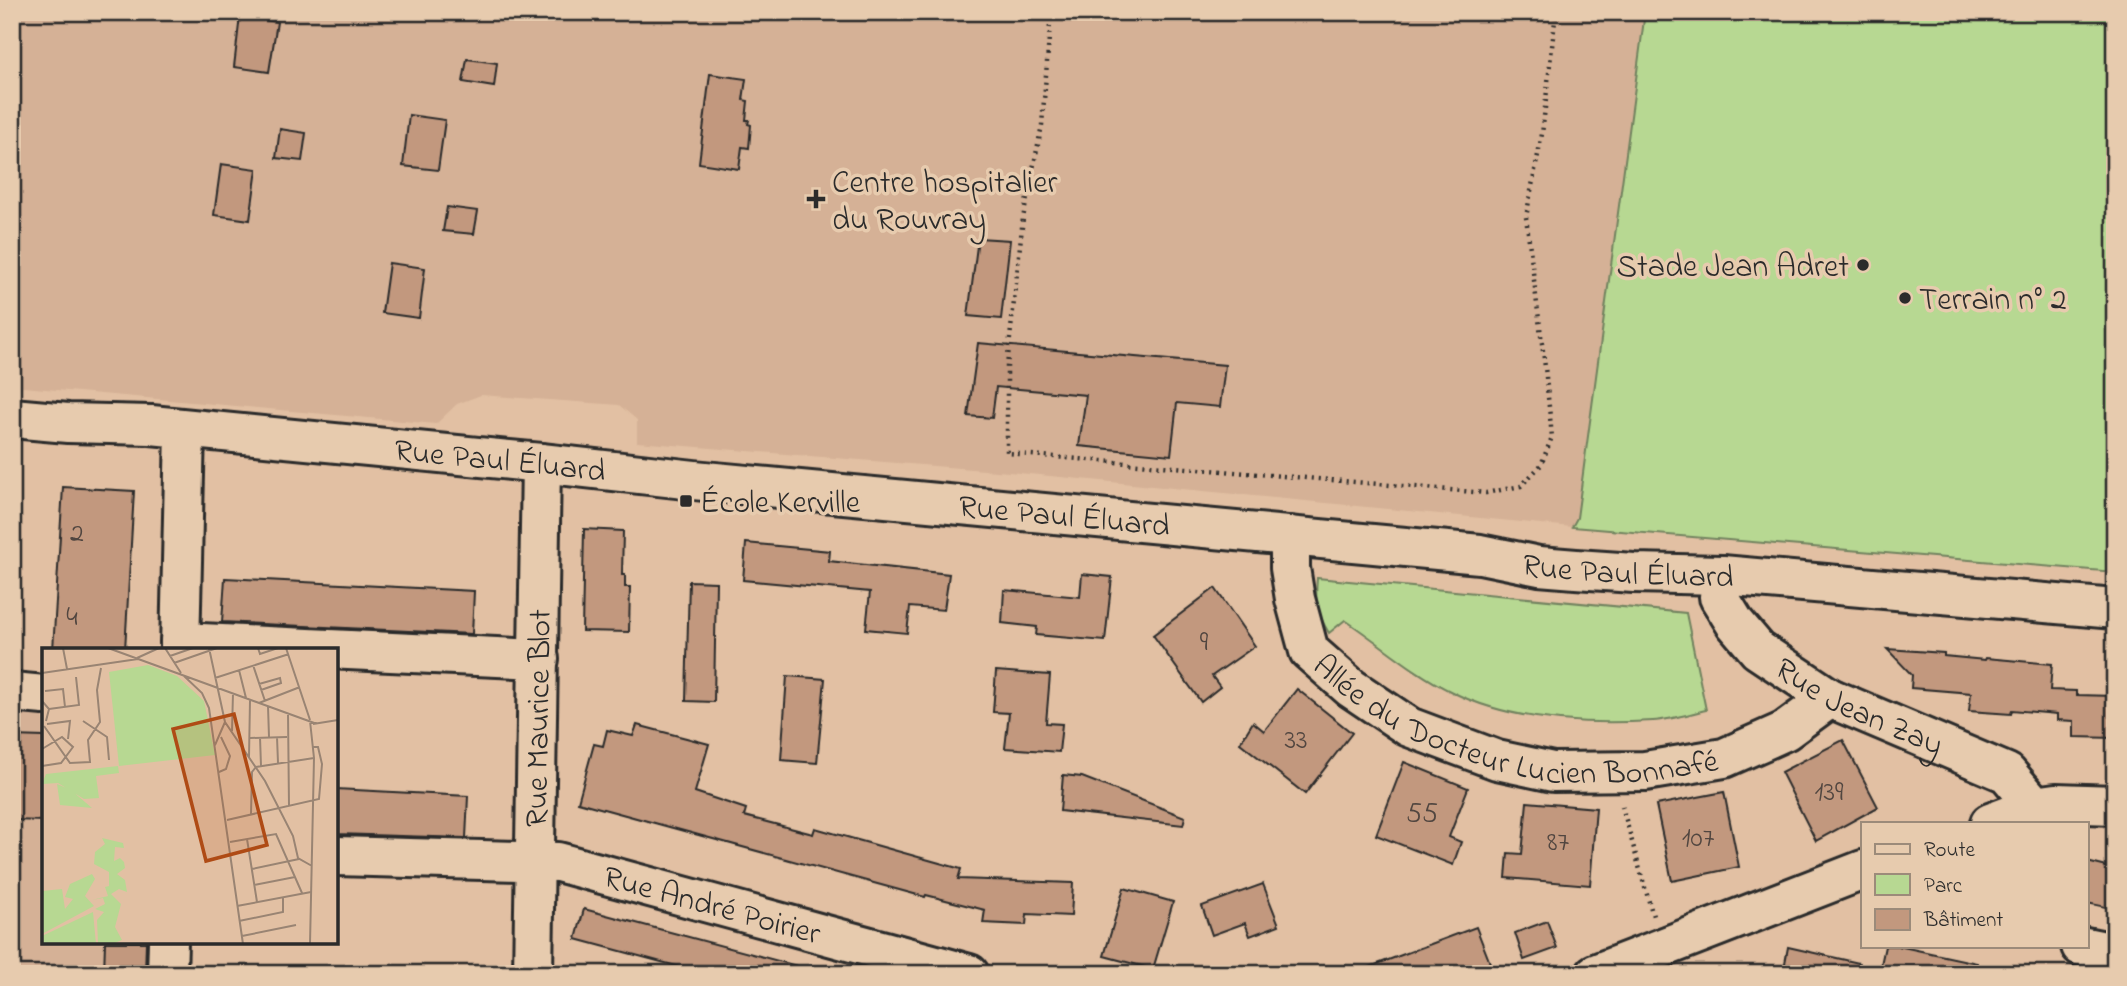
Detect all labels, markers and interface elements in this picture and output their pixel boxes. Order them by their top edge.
place label: Centre hospitalier du Rouvray [832,161,1057,245]
marker: Centre hospitalier du Rouvray [806,189,826,209]
place label: Stade Jean Adret [1616,245,1849,292]
marker: Stade Jean Adret [1855,257,1871,273]
place label: Terrain n° 2 [1919,278,2067,325]
marker: Terrain n° 2 [1897,290,1913,306]
street label: Rue Paul Éluard [392,429,608,497]
place label: École Kerville [700,481,861,528]
street label: Rue Paul Éluard [956,485,1172,552]
marker: École Kerville [678,493,694,509]
house number: 2 [70,514,84,555]
street label: Rue Paul Éluard [1517,543,1736,603]
house number: 4 [66,598,78,639]
street label: Rue Maurice Blot [515,609,566,827]
house number: 9 [1200,623,1209,664]
street label: Allée du Docteur Lucien Bonnafé [1301,645,1722,799]
inset map [42,648,338,944]
street label: Rue Jean Zay [1764,648,1950,770]
house number: 33 [1284,721,1308,762]
house number: 139 [1815,773,1844,814]
house number: 55 [1406,794,1438,835]
house number: 107 [1682,819,1715,860]
legend [1861,822,2088,948]
house number: 87 [1547,823,1569,864]
text: Route [1924,836,1976,866]
street label: Rue André Poirier [598,855,825,959]
text: Parc [1924,872,1963,902]
text: Bâtiment [1923,906,2003,936]

